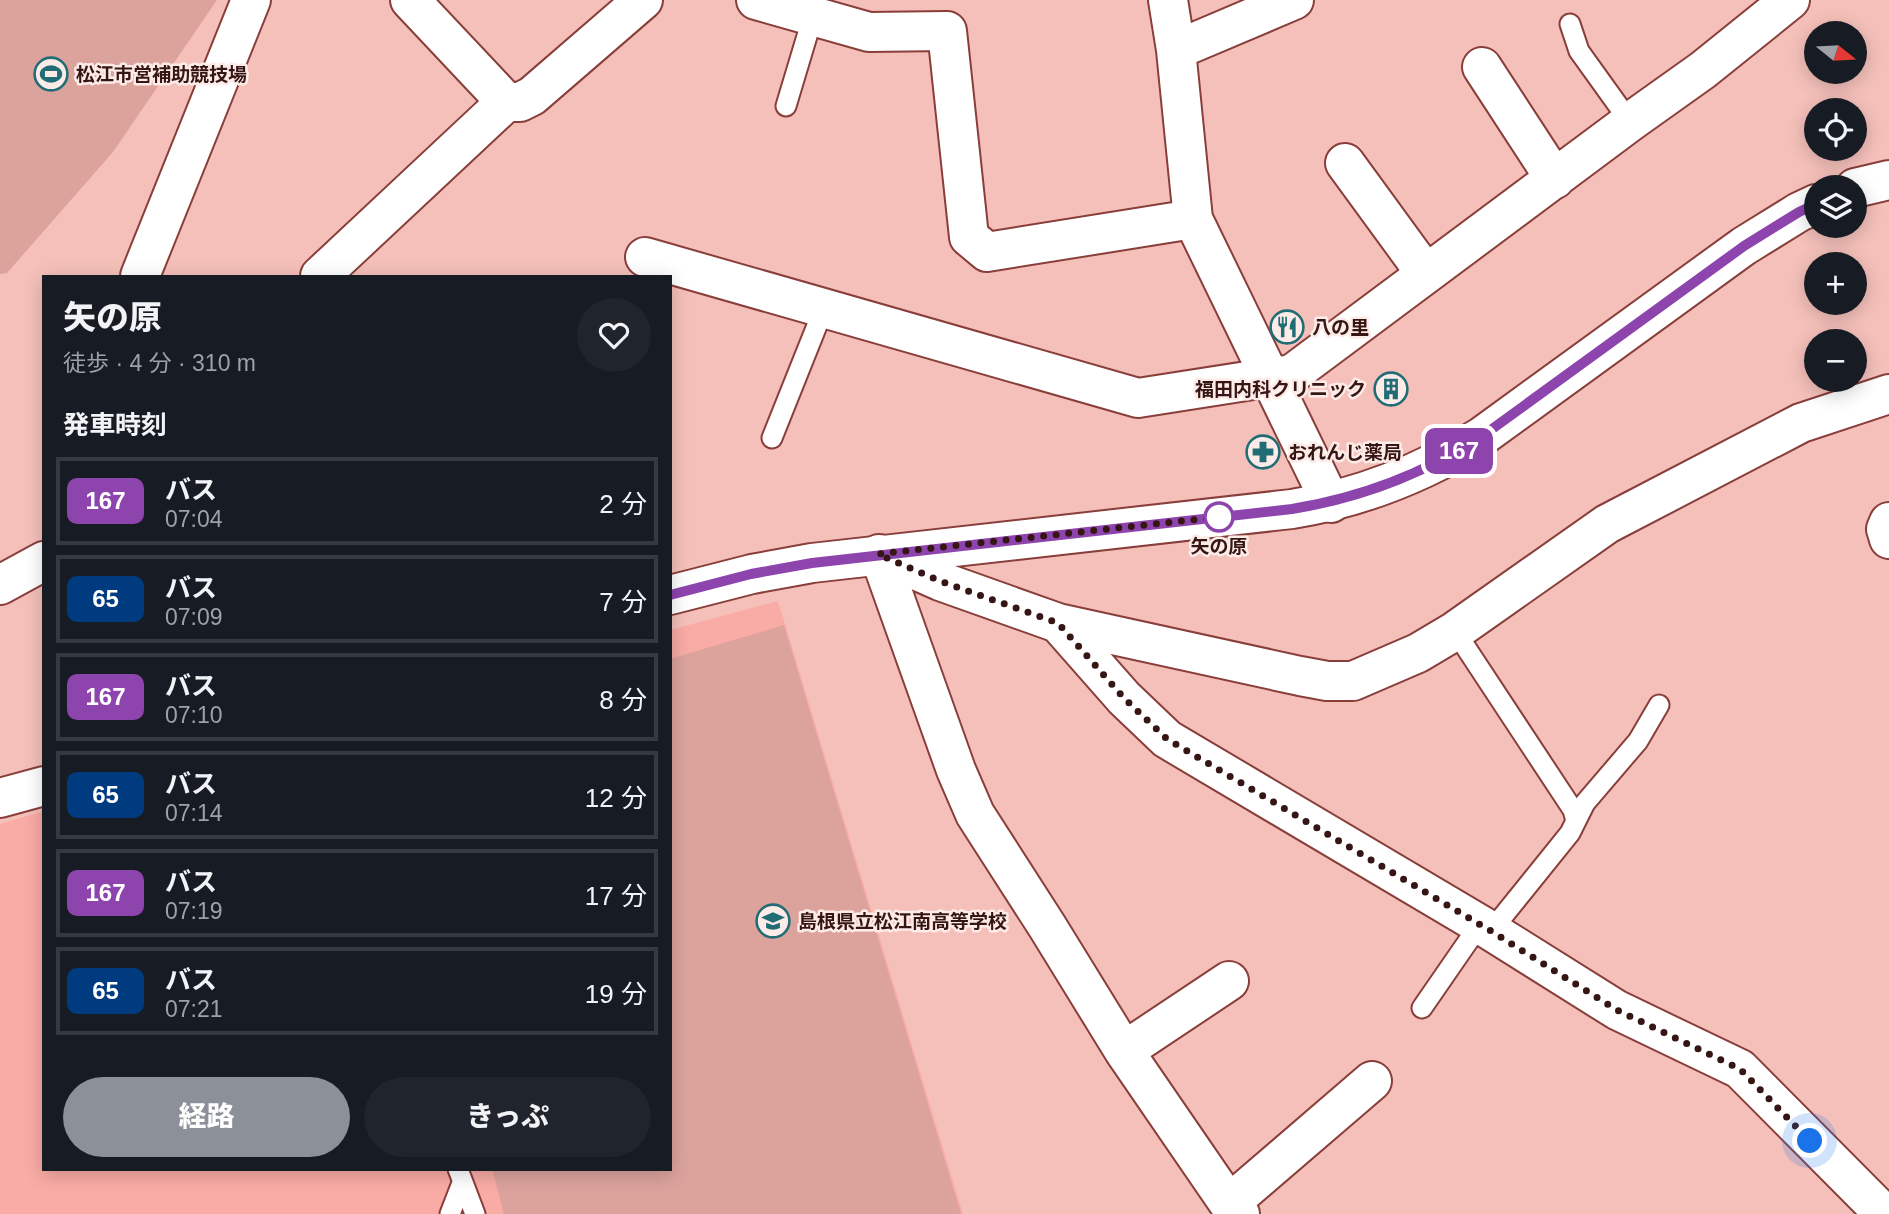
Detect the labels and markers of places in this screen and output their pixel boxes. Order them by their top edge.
sports icon: 松江市営補助競技場 [32,55,70,93]
place label: 松江市営補助競技場 [76,64,247,85]
restaurant icon: 八の里 [1268,308,1306,346]
place label: 八の里 [1312,317,1369,338]
building icon: 福田内科クリニック [1372,370,1410,408]
place label: 福田内科クリニック [1195,379,1366,400]
pharmacy icon: おれんじ薬局 [1244,433,1282,471]
place label: おれんじ薬局 [1288,442,1402,463]
marker: 矢の原 [1204,502,1234,532]
place label: 矢の原 [1190,536,1248,557]
school or university icon: 島根県立松江南高等学校 [754,902,792,940]
place label: 島根県立松江南高等学校 [798,911,1007,932]

